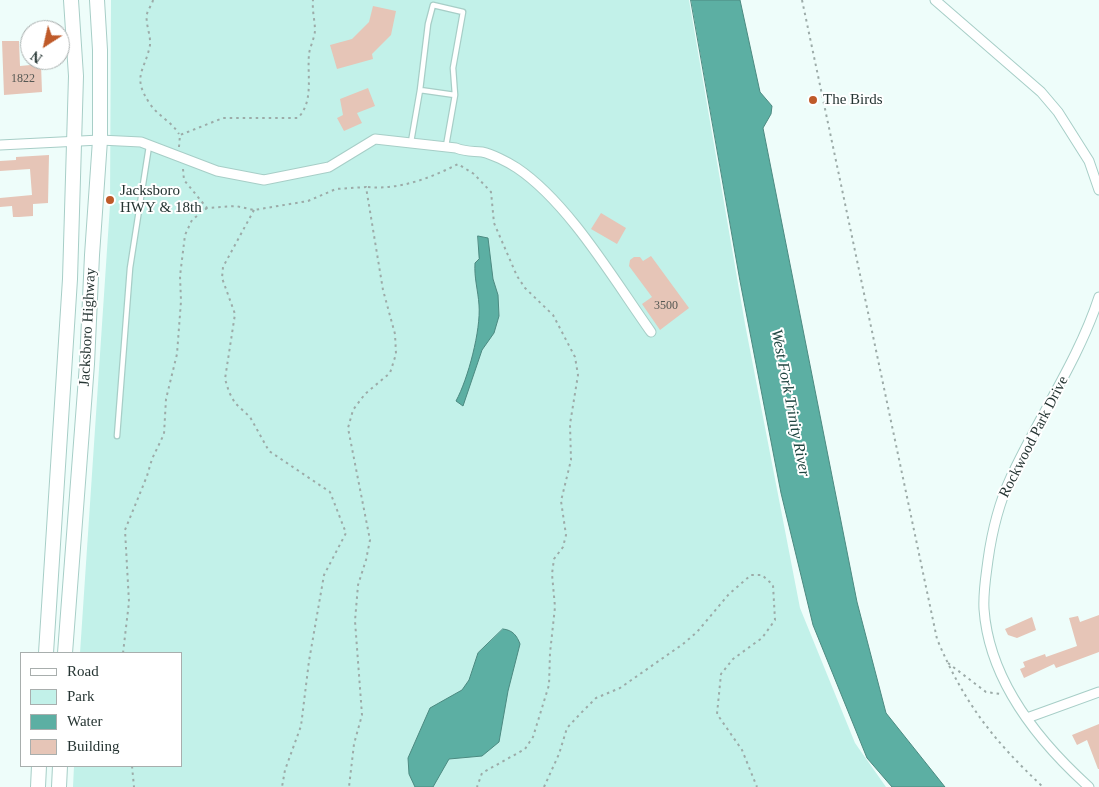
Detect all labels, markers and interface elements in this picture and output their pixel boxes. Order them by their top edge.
north arrow [20,20,70,70]
text: N [28,48,45,66]
house number: 1822 [11,72,35,86]
place label: The Birds [823,91,883,109]
marker: The Birds [807,94,819,106]
place label: Jacksboro HWY & 18th [120,182,202,217]
marker: Jacksboro HWY & 18th [104,194,116,206]
street label: Jacksboro Highway [76,267,100,387]
house number: 3500 [654,299,678,313]
water label: West Fork Trinity River [766,328,814,478]
street label: Rockwood Park Drive [996,373,1072,501]
legend [20,652,182,767]
text: Road [67,663,99,679]
text: Park [67,688,95,704]
text: Water [67,713,102,729]
text: Building [67,738,120,754]

